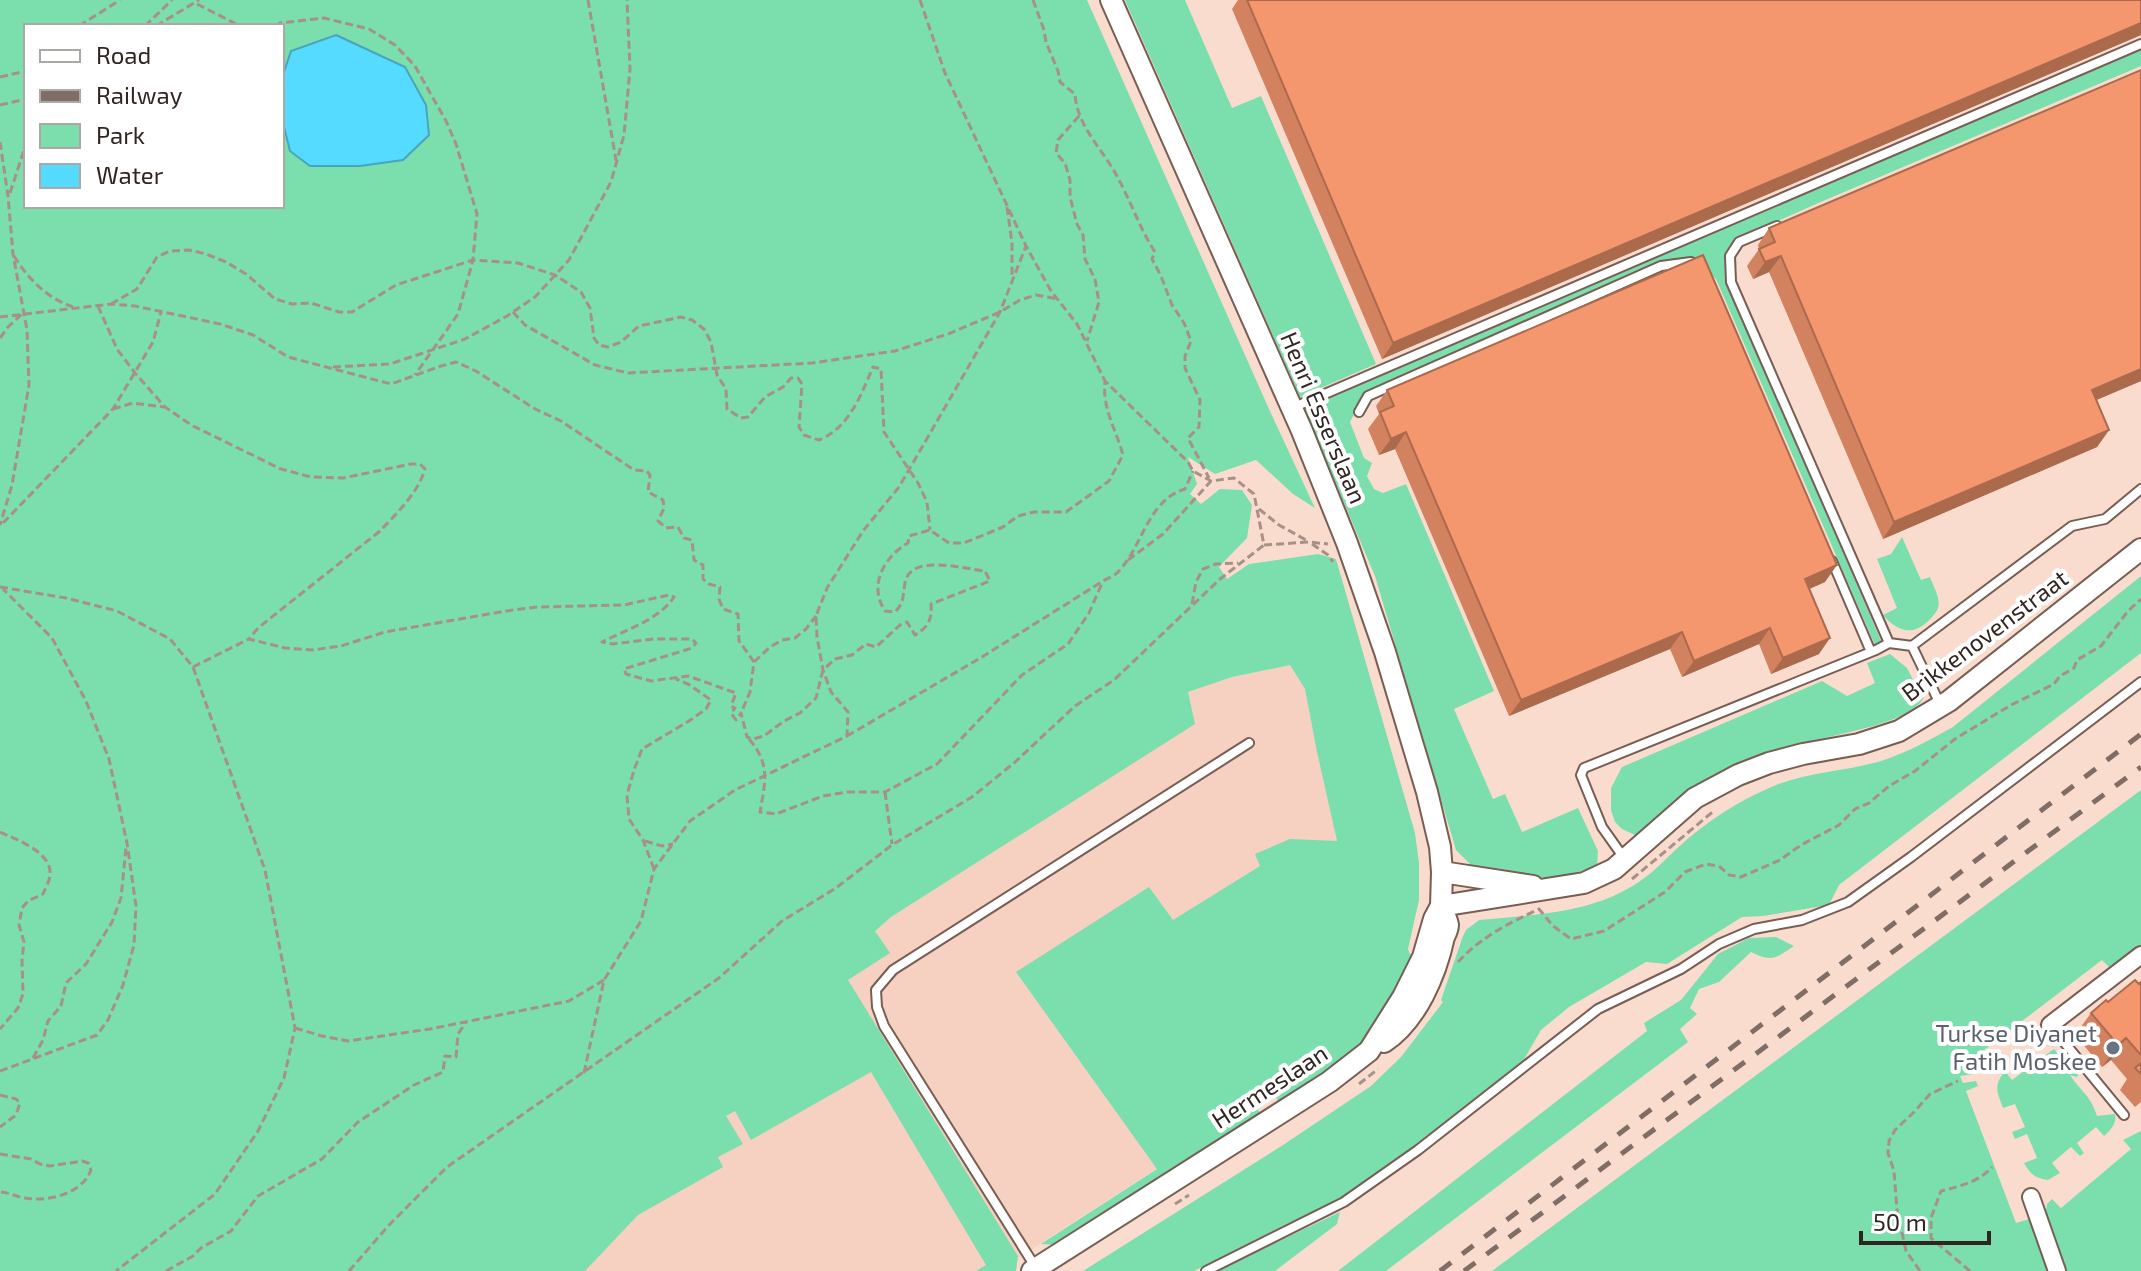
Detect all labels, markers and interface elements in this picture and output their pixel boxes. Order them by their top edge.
legend [24,24,284,208]
text: Road [96,40,151,69]
text: Railway [96,80,183,109]
text: Park [96,120,145,149]
text: Water [96,160,164,189]
street label: Henri Esserslaan [1275,327,1374,508]
street label: Brikkenovenstraat [1895,563,2073,707]
place label: Turkse Diyanet Fatih Moskee [1936,1018,2097,1075]
street label: Hermeslaan [1206,1038,1332,1134]
marker: Turkse Diyanet Fatih Moskee [2104,1039,2122,1057]
scale bar [1861,1195,1989,1245]
text: 50 m [1873,1207,1927,1236]

